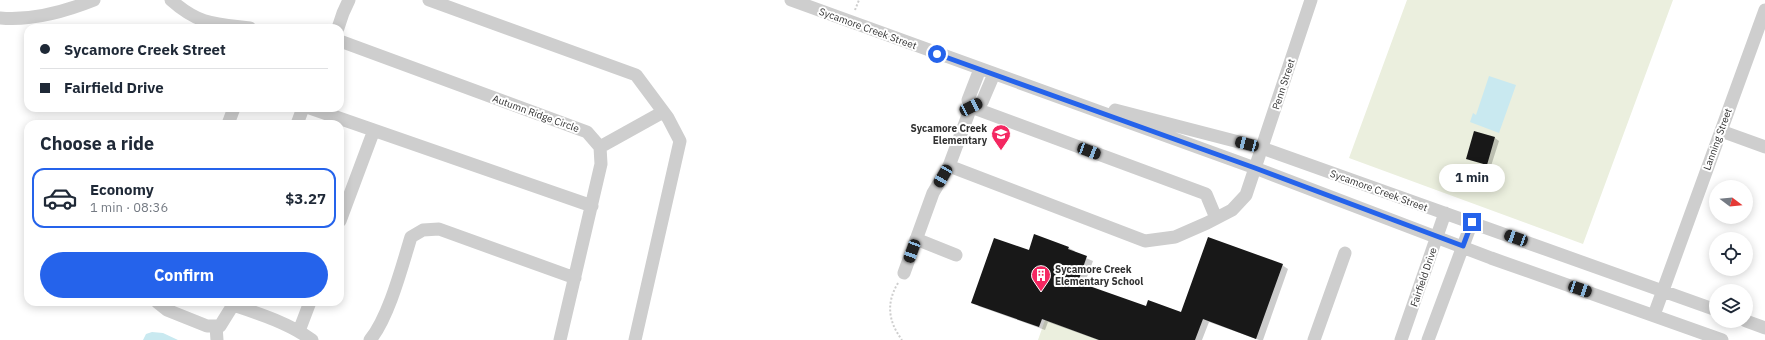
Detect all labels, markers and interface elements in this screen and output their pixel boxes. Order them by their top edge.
street label: Sycamore Creek Street [817,5,919,52]
text: Sycamore Creek Street [64,40,226,59]
route start [928,45,946,63]
street label: Penn Street [1269,57,1298,111]
text: Fairfield Drive [64,78,164,97]
street label: Autumn Ridge Circle [491,92,581,135]
car [958,96,984,118]
street label: Lanning Street [1700,106,1735,172]
place label: Sycamore Creek Elementary [911,122,988,147]
school or university icon: Sycamore Creek Elementary [990,123,1012,151]
text: Choose a ride [40,132,154,155]
car [1234,135,1260,153]
car [1076,141,1102,161]
car [932,163,954,189]
callout: 1 min [1439,164,1505,192]
street label: Sycamore Creek Street [1328,167,1430,214]
text: 1 min [1455,169,1489,186]
icon: car [42,180,78,216]
text: Economy [90,180,154,199]
north arrow [1709,180,1753,224]
map controls [1709,180,1753,328]
text: $3.27 [285,189,326,208]
text: 1 min · 08:36 [90,199,168,216]
route end [1463,213,1481,231]
car [1503,228,1529,248]
button: locate [1709,232,1753,276]
car [902,238,922,264]
street label: Fairfield Drive [1407,245,1440,309]
button: Confirm [40,252,328,298]
place label: Sycamore Creek Elementary School [1055,263,1143,288]
building icon: Sycamore Creek Elementary School [1030,264,1052,292]
car [1567,279,1593,299]
button: layers [1709,284,1753,328]

